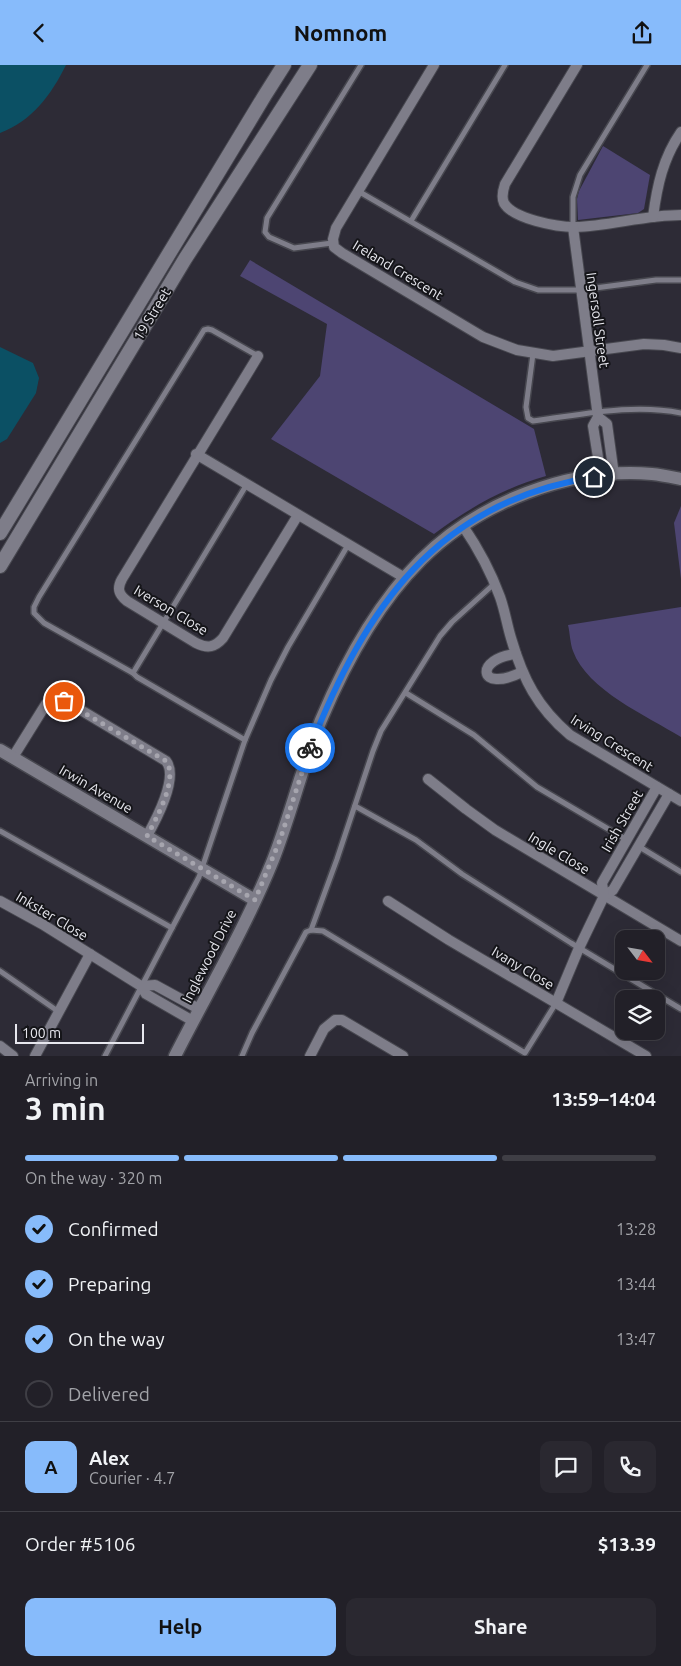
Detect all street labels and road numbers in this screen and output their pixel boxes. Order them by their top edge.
street label: Ireland Crescent [350,237,446,303]
street label: Ingersoll Street [583,271,613,369]
street label: 19 Street [130,285,174,343]
street label: Iverson Close [131,582,211,638]
street label: Irving Crescent [568,711,657,775]
street label: Irwin Avenue [57,762,135,816]
street label: Irish Street [598,787,646,855]
street label: Ingle Close [526,829,592,877]
street label: Inkster Close [13,888,91,944]
street label: Inglewood Drive [179,907,239,1005]
street label: Ivany Close [489,943,557,993]

